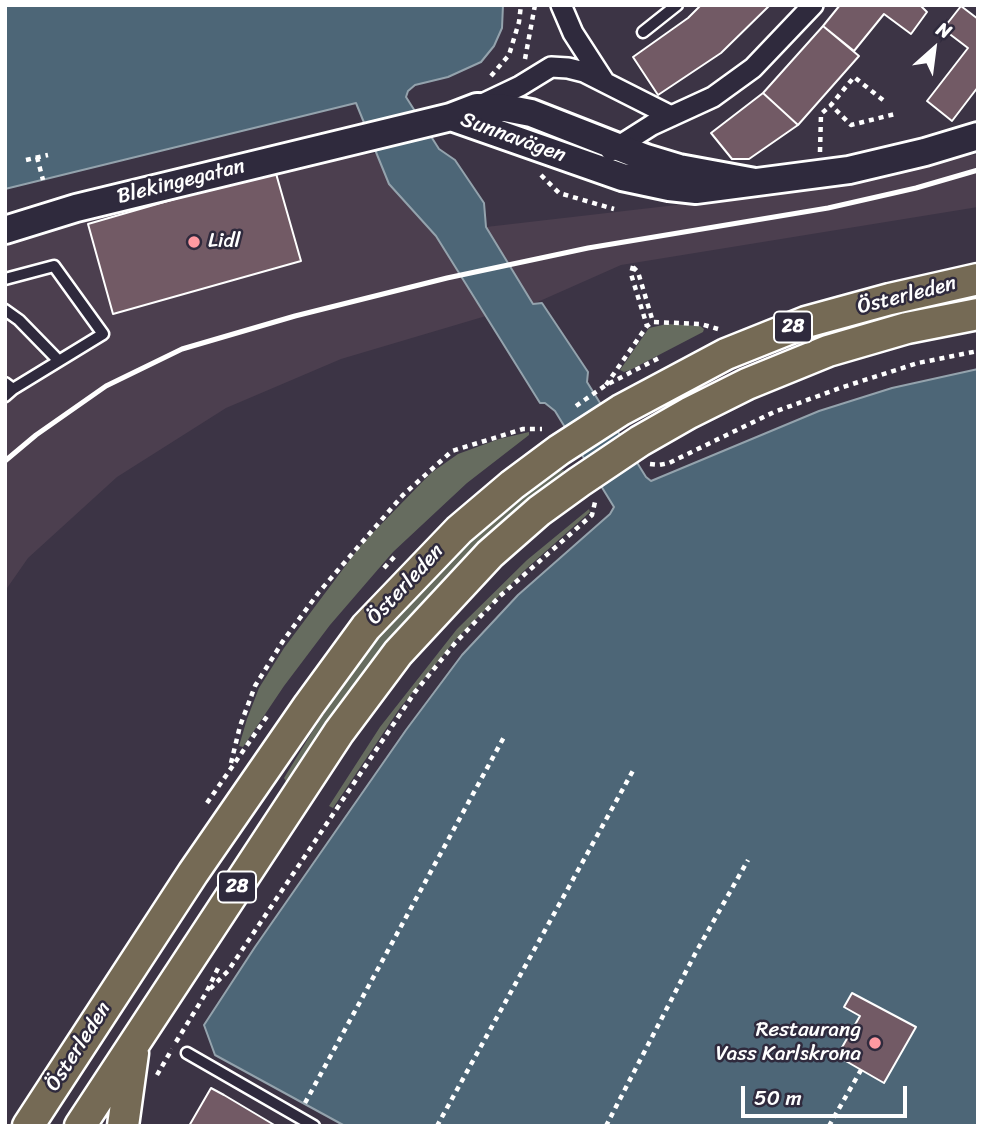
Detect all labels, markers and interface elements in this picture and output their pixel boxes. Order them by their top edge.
text: N [931,12,958,48]
north arrow [899,14,969,84]
street label: Sunnavägen [457,107,569,169]
street label: Blekingegatan [115,154,247,210]
place label: Lidl [208,229,241,255]
marker: Lidl [186,234,202,250]
street label: Österleden [855,272,959,320]
road number: 28 [774,312,812,342]
street label: Österleden [362,539,450,631]
road number: 28 [218,872,256,902]
street label: Österleden [41,998,117,1096]
place label: Restaurang Vass Karlskrona [716,1018,861,1068]
marker: Restaurang Vass Karlskrona [867,1035,883,1051]
scale bar [745,1072,911,1116]
text: 50 m [754,1079,802,1117]

